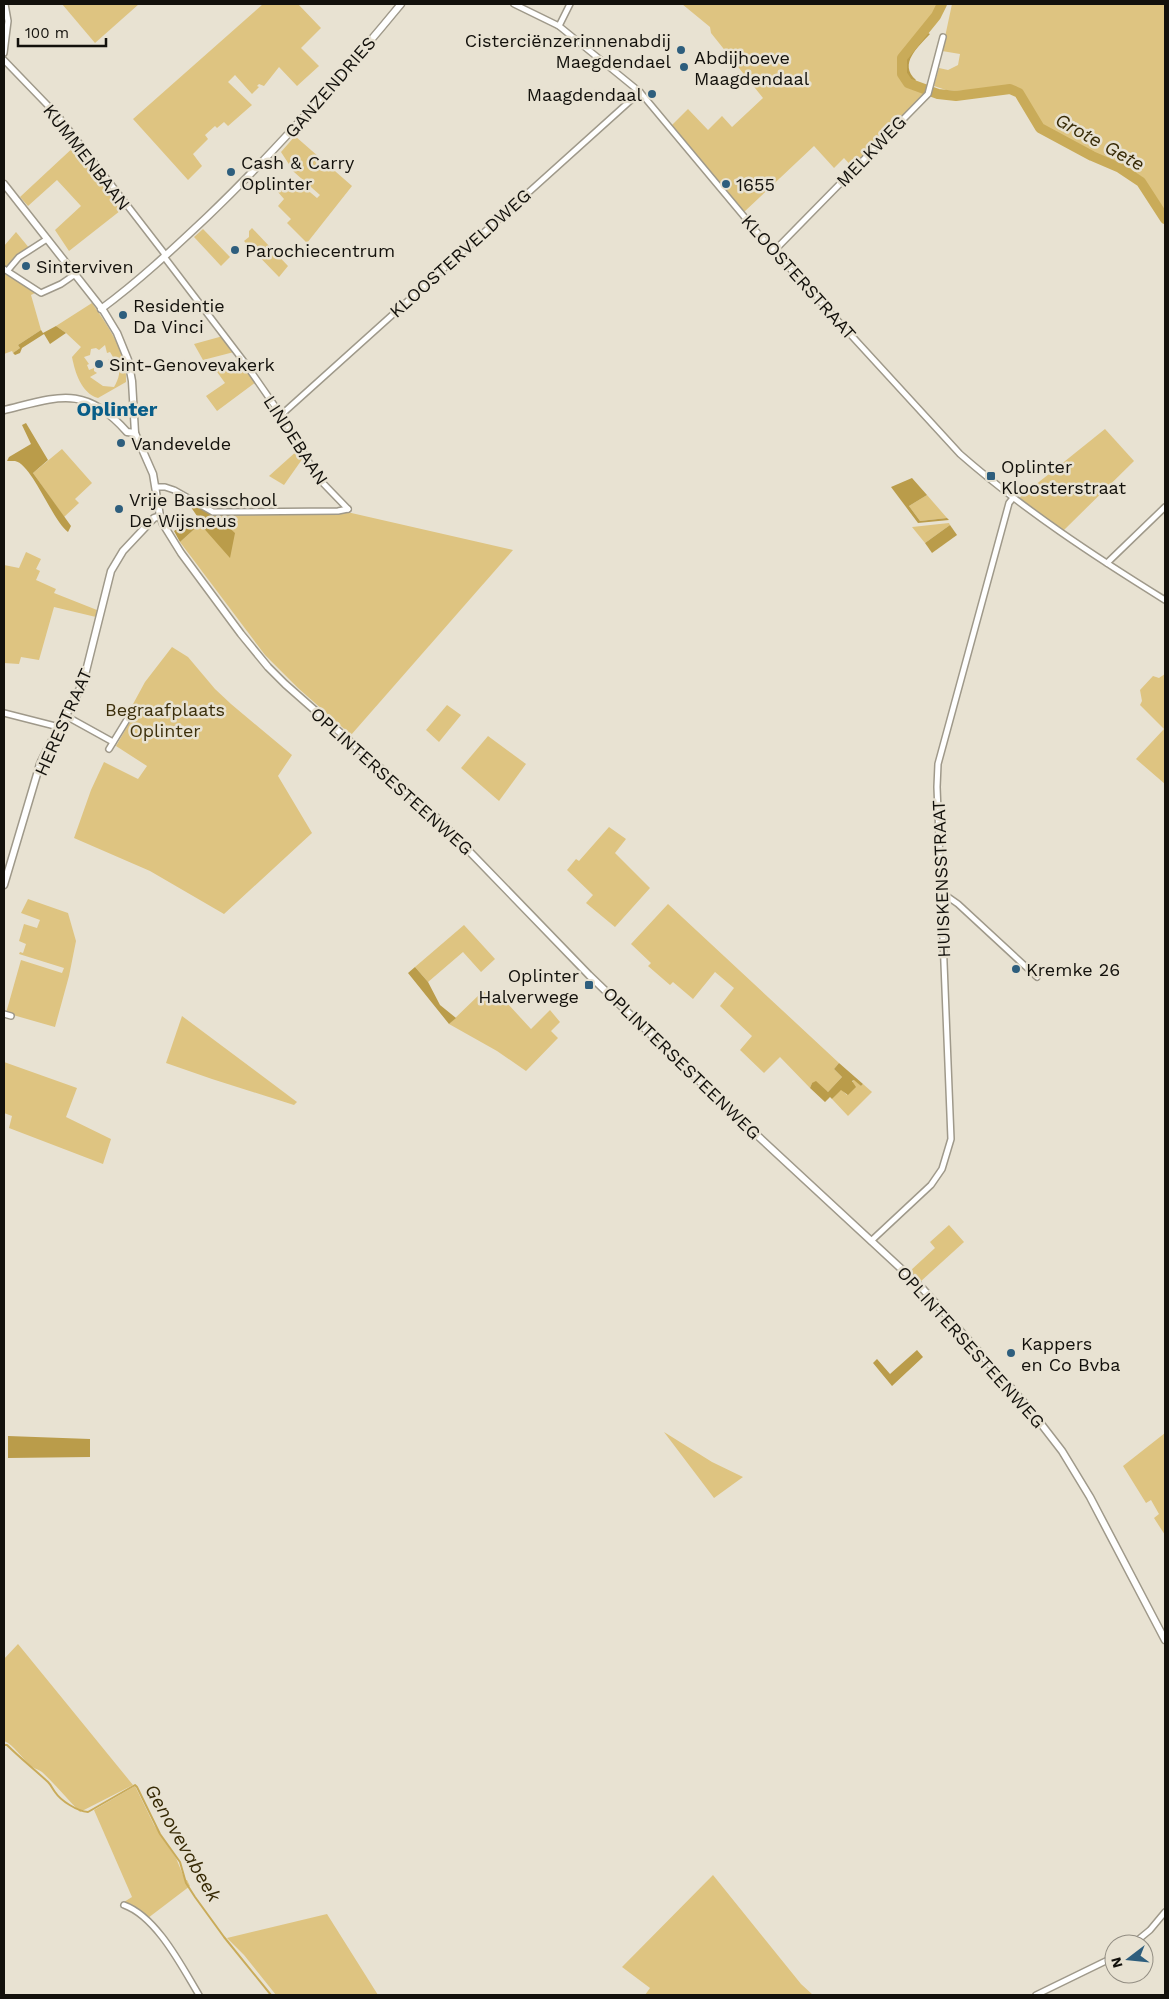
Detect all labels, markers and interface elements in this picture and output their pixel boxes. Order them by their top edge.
scale bar [18,15,105,47]
text: 100 m [25,24,69,42]
place label: Cisterciënzerinnenabdij Maegdendael [465,30,671,72]
street label: GANZENDRIES [280,32,380,142]
marker: Cisterciënzerinnenabdij Maegdendael [675,44,687,56]
place label: Abdijhoeve Maagdendaal [694,47,810,89]
marker: Abdijhoeve Maagdendaal [678,61,690,73]
place label: Maagdendaal [527,84,642,105]
marker: Maagdendaal [646,88,658,100]
street label: KUMMENBAAN [39,100,135,214]
water label: Grote Gete [1051,108,1149,176]
street label: MELKWEG [832,111,910,191]
place label: Cash & Carry Oplinter [241,152,355,194]
marker: Cash & Carry Oplinter [225,166,237,178]
place label: 1655 [736,174,775,195]
marker: 1655 [720,178,732,190]
street label: KLOOSTERVELDWEG [385,184,535,322]
street label: KLOOSTERSTRAAT [737,210,861,344]
place label: Parochiecentrum [245,240,395,261]
marker: Parochiecentrum [229,244,241,256]
place label: Sinterviven [36,256,134,277]
marker: Sinterviven [20,260,32,272]
place label: Residentie Da Vinci [133,295,225,337]
marker: Residentie Da Vinci [117,309,129,321]
place label: Sint-Genovevakerk [109,354,275,375]
marker: Sint-Genovevakerk [93,358,105,370]
street label: LINDEBAAN [259,391,333,489]
district label: Oplinter [77,397,158,421]
place label: Vandevelde [131,433,231,454]
marker: Vandevelde [115,437,127,449]
place label: Oplinter Kloosterstraat [1001,456,1126,498]
marker: Oplinter Kloosterstraat [985,470,997,482]
place label: Vrije Basisschool De Wijsneus [129,489,277,531]
marker: Vrije Basisschool De Wijsneus [113,503,125,515]
street label: HERESTRAAT [30,665,96,779]
park label: Begraafplaats Oplinter [105,699,225,741]
street label: OPLINTERSESTEENWEG [307,703,477,859]
street label: HUISKENSSTRAAT [928,800,954,958]
place label: Kremke 26 [1026,959,1120,980]
marker: Kremke 26 [1010,963,1022,975]
place label: Oplinter Halverwege [478,965,579,1007]
marker: Oplinter Halverwege [583,979,595,991]
street label: OPLINTERSESTEENWEG [599,982,765,1144]
street label: OPLINTERSESTEENWEG [893,1262,1049,1432]
place label: Kappers en Co Bvba [1021,1333,1121,1375]
marker: Kappers en Co Bvba [1005,1347,1017,1359]
water label: Genovevabeek [140,1780,226,1906]
north arrow [1104,1934,1154,1984]
text: N [1107,1955,1126,1970]

